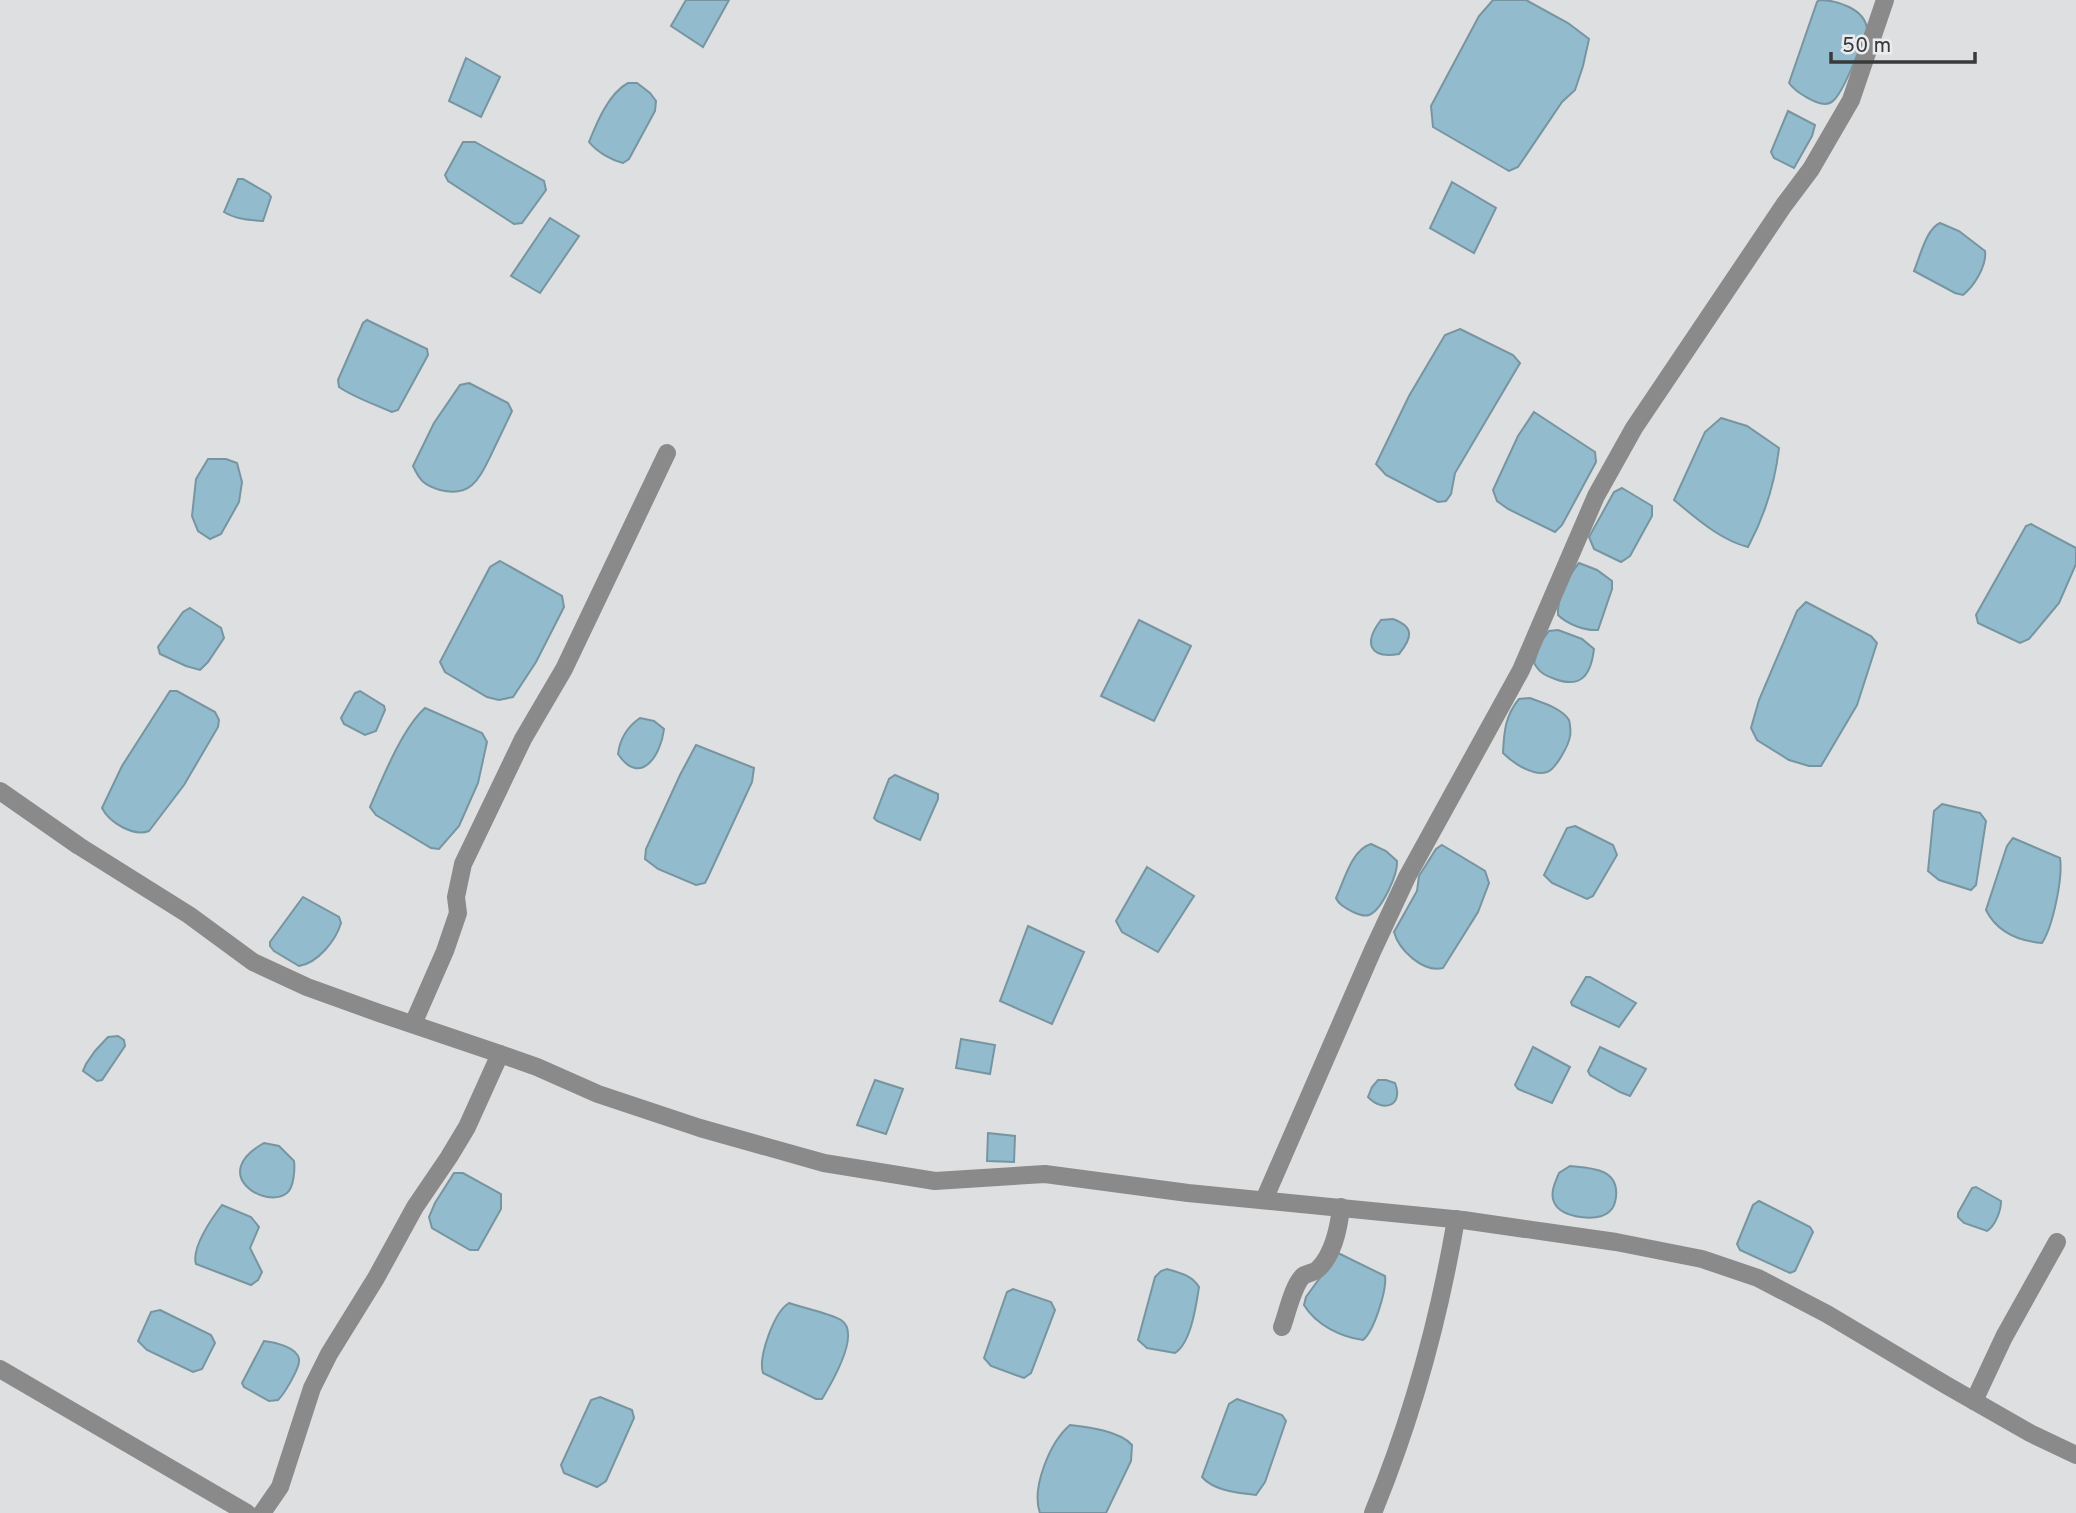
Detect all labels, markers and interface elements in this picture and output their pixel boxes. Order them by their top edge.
scale bar [1831,21,1974,65]
text: 50 m [1842,33,1891,60]

